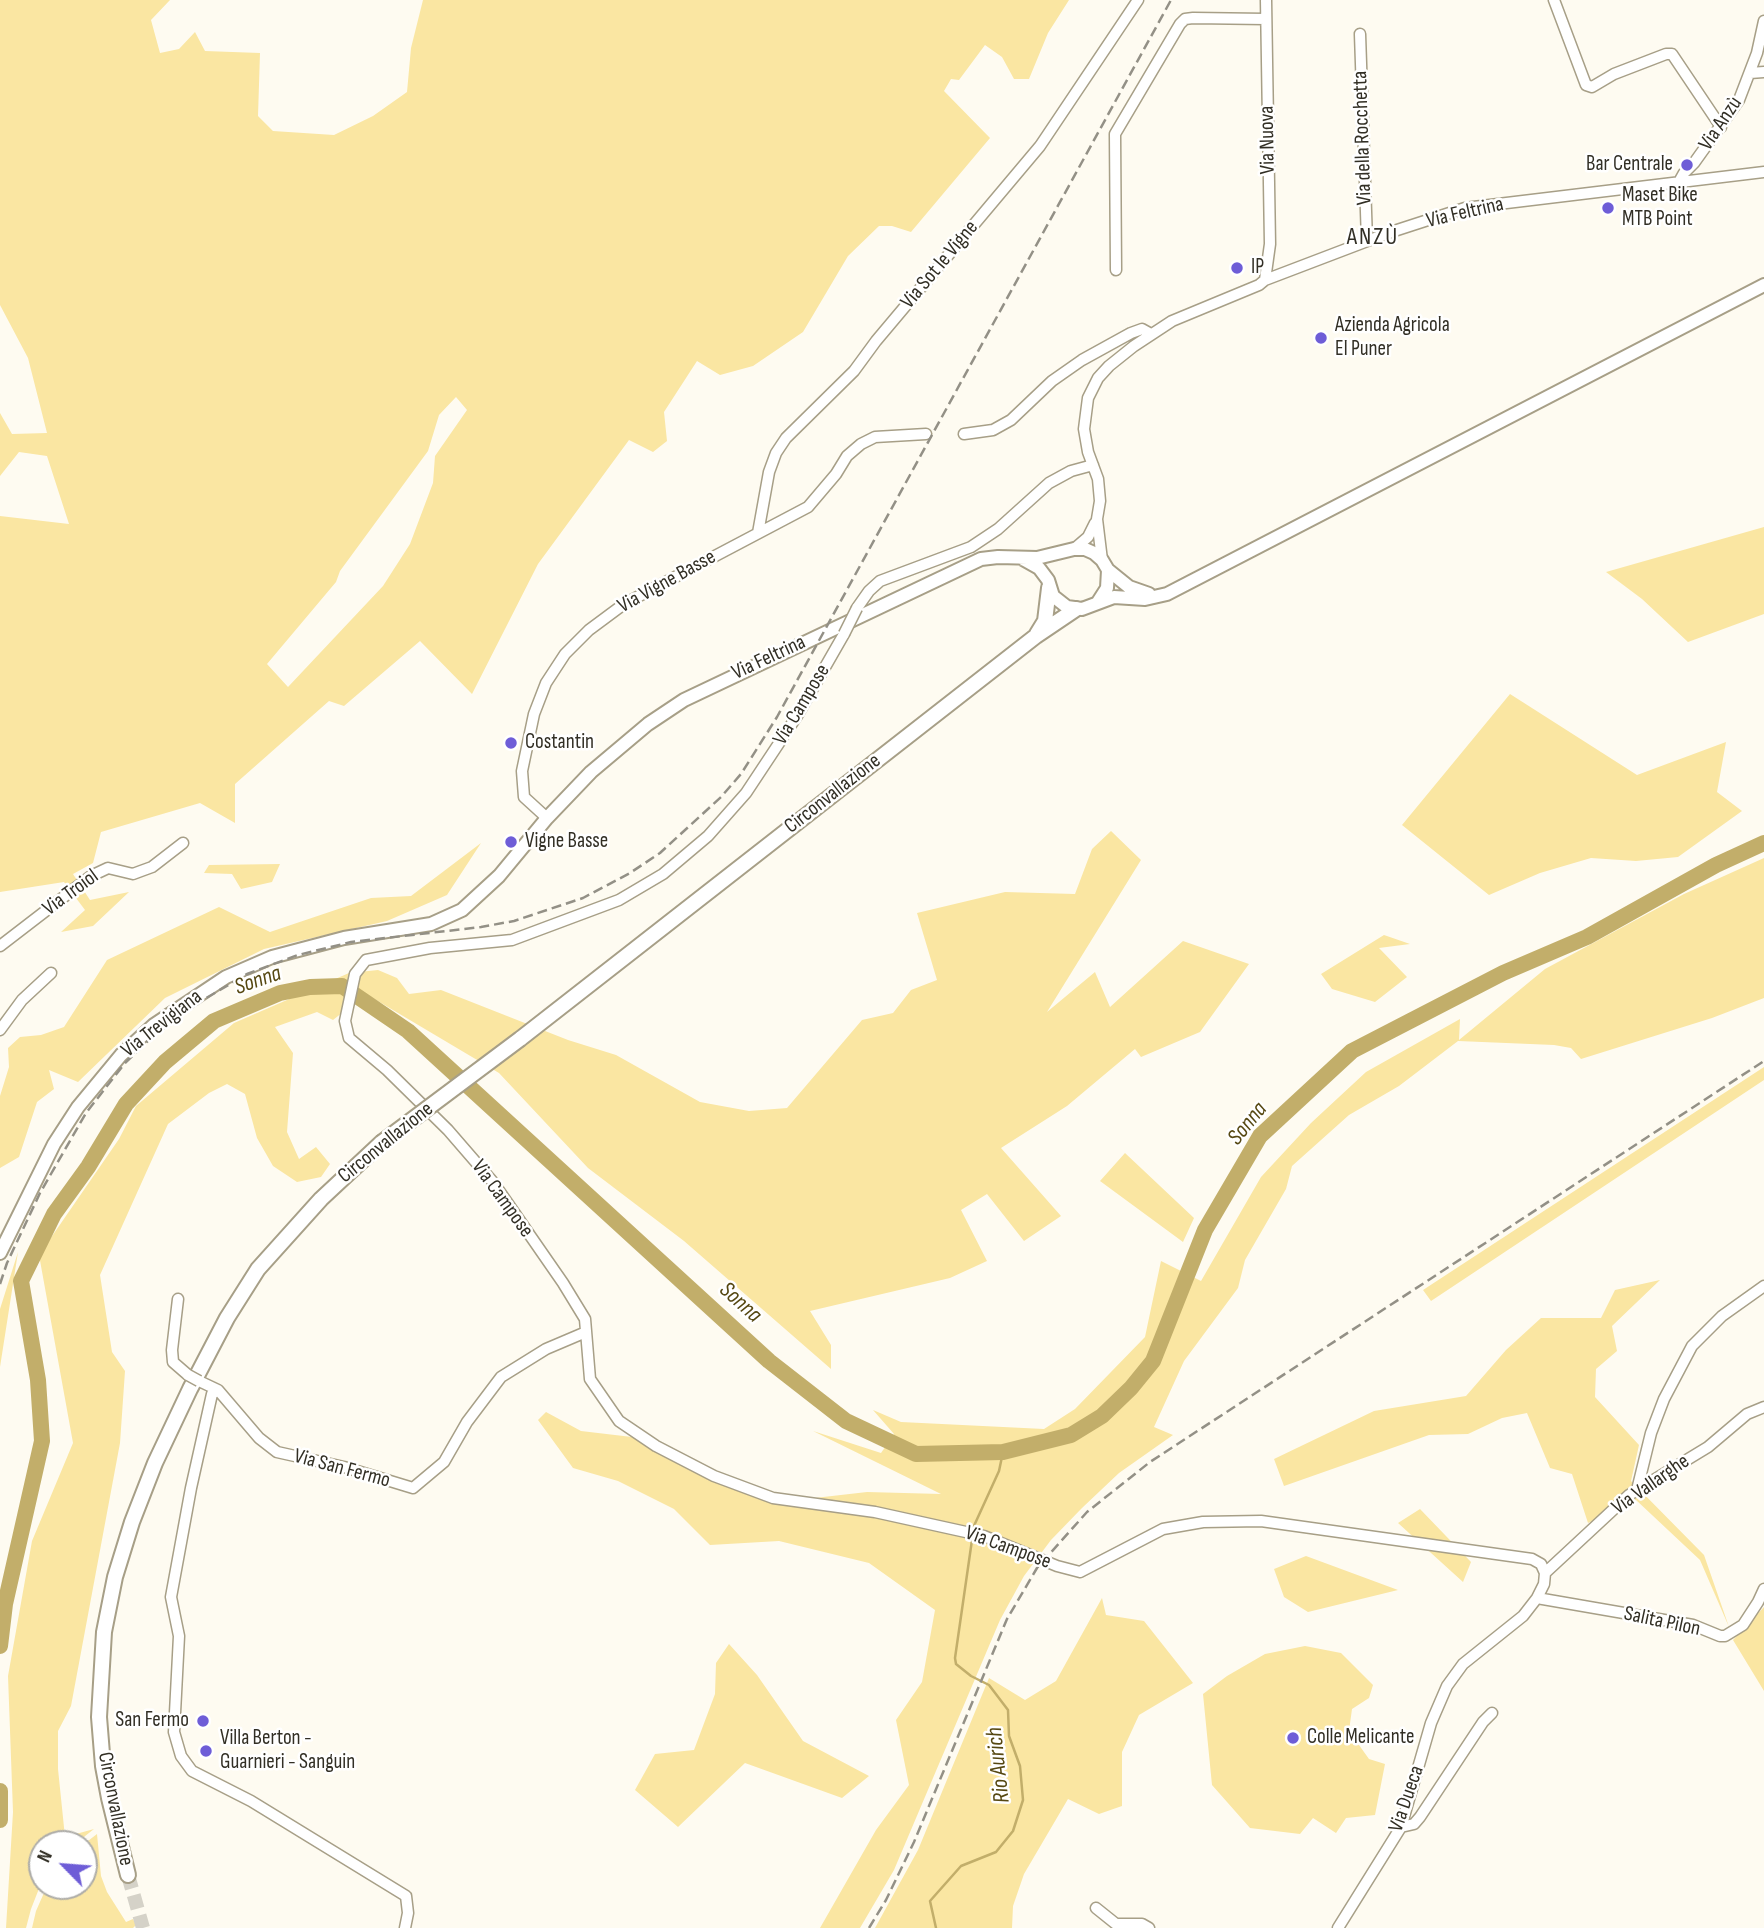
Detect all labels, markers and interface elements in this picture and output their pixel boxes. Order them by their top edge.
street label: Via della Rocchetta [1348,70,1378,206]
street label: Via Anzù [1694,92,1748,156]
street label: Via Nuova [1255,105,1281,175]
place label: Bar Centrale [1586,152,1673,178]
marker: Bar Centrale [1679,157,1695,173]
place label: Maset Bike MTB Point [1622,183,1698,233]
street label: Via Feltrina [1424,192,1506,234]
marker: Maset Bike MTB Point [1600,200,1616,216]
street label: Via Sot le Vigne [896,216,984,314]
district label: ANZÙ [1347,224,1399,252]
place label: IP [1251,255,1264,281]
marker: IP [1229,260,1245,276]
place label: Azienda Agricola El Puner [1335,313,1450,363]
marker: Azienda Agricola El Puner [1313,330,1329,346]
street label: Via Vigne Basse [614,545,720,619]
street label: Via Feltrina [728,630,810,686]
street label: Via Campose [768,660,836,750]
place label: Costantin [525,730,594,756]
marker: Costantin [503,735,519,751]
street label: Circonvallazione [780,749,886,839]
place label: Vigne Basse [525,829,608,855]
marker: Vigne Basse [503,834,519,850]
street label: Via Troiol [38,864,104,922]
water label: Sonna [231,960,285,1002]
street label: Via Trevigiana [117,985,207,1063]
street label: Circonvallazione [333,1097,439,1189]
water label: Sonna [1222,1097,1274,1151]
street label: Via Campose [465,1155,539,1243]
water label: Sonna [713,1277,767,1329]
street label: Via San Fermo [291,1444,393,1494]
street label: Via Vallarghe [1607,1449,1695,1521]
street label: Via Campose [962,1521,1054,1575]
street label: Salita Pilon [1622,1602,1702,1642]
place label: San Fermo [115,1708,189,1734]
marker: San Fermo [195,1713,211,1729]
place label: Colle Melicante [1307,1725,1414,1751]
place label: Villa Berton - Guarnieri - Sanguin [220,1726,355,1776]
water label: Rio Aurich [981,1726,1017,1804]
marker: Colle Melicante [1285,1730,1301,1746]
marker: Villa Berton - Guarnieri - Sanguin [198,1743,214,1759]
street label: Circonvallazione [92,1750,138,1868]
street label: Via Dueca [1384,1762,1430,1836]
north arrow [28,1830,98,1900]
text: N [33,1847,58,1866]

